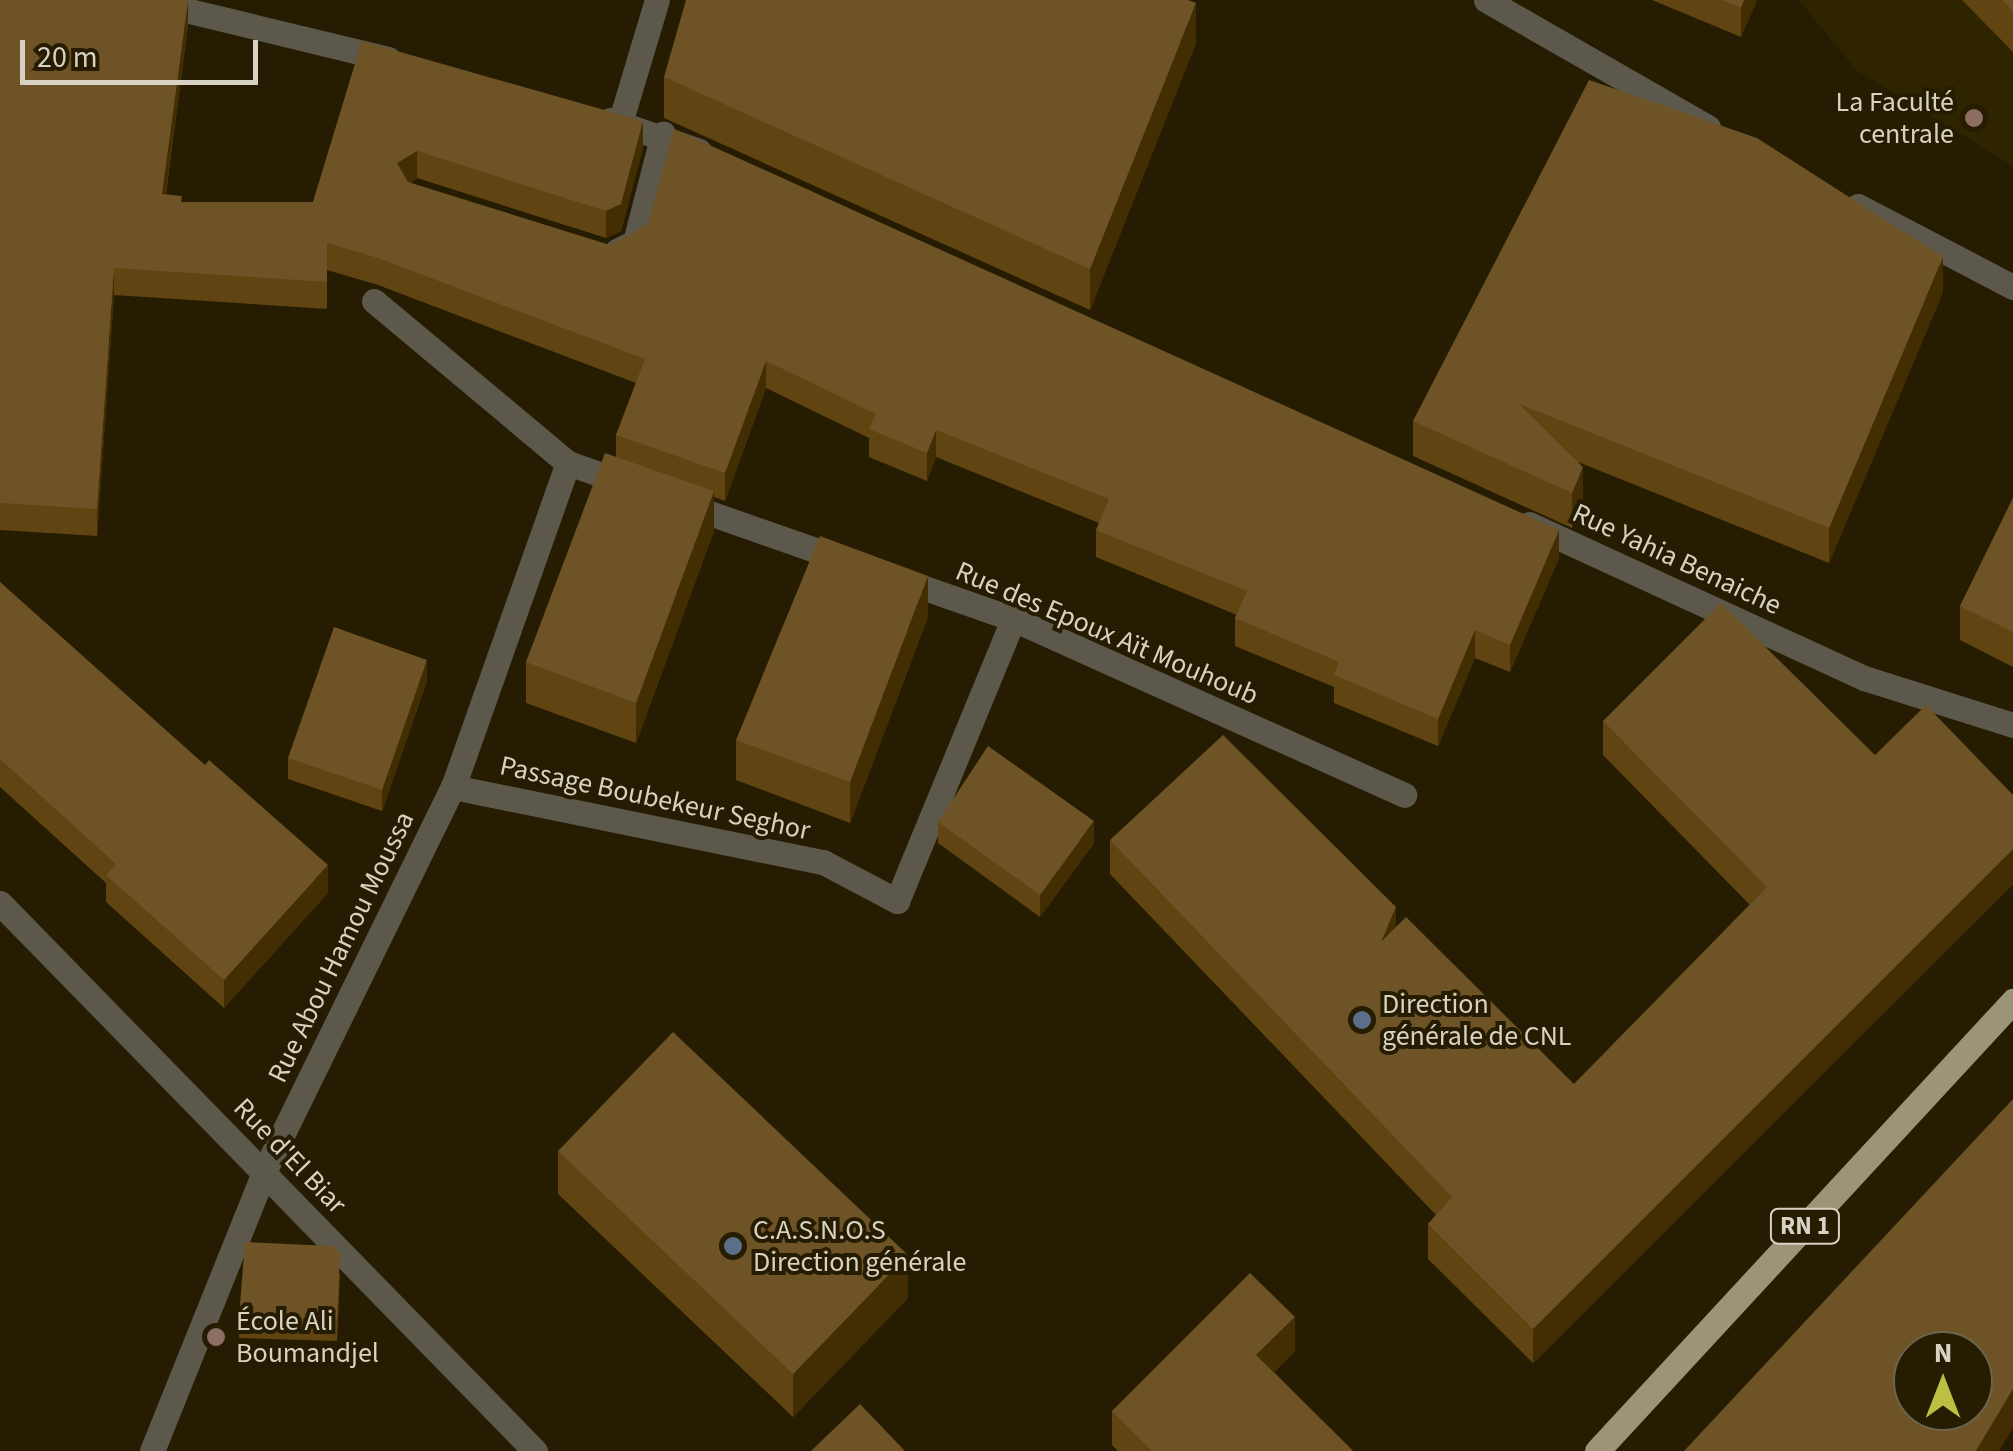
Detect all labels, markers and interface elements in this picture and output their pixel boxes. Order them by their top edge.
scale bar [25,20,262,82]
text: 20 m [37,36,98,79]
place label: La Faculté centrale [1836,85,1954,151]
marker: La Faculté centrale [1963,107,1985,129]
street label: Rue Yahia Benaiche [1567,496,1787,622]
street label: Rue des Epoux Aït Mouhoub [951,554,1263,712]
street label: Passage Boubekeur Seghor [497,749,813,847]
street label: Rue Abou Hamou Moussa [261,806,421,1088]
place label: Direction générale de CNL [1382,987,1571,1053]
marker: Direction générale de CNL [1351,1009,1373,1031]
street label: Rue d'El Biar [227,1091,353,1221]
road number: RN 1 [1768,1206,1842,1246]
place label: C.A.S.N.O.S Direction générale [753,1213,966,1279]
marker: C.A.S.N.O.S Direction générale [722,1235,744,1257]
place label: École Ali Boumandjel [236,1304,379,1370]
marker: École Ali Boumandjel [205,1326,227,1348]
north arrow [1893,1331,1993,1431]
text: N [1934,1333,1952,1373]

